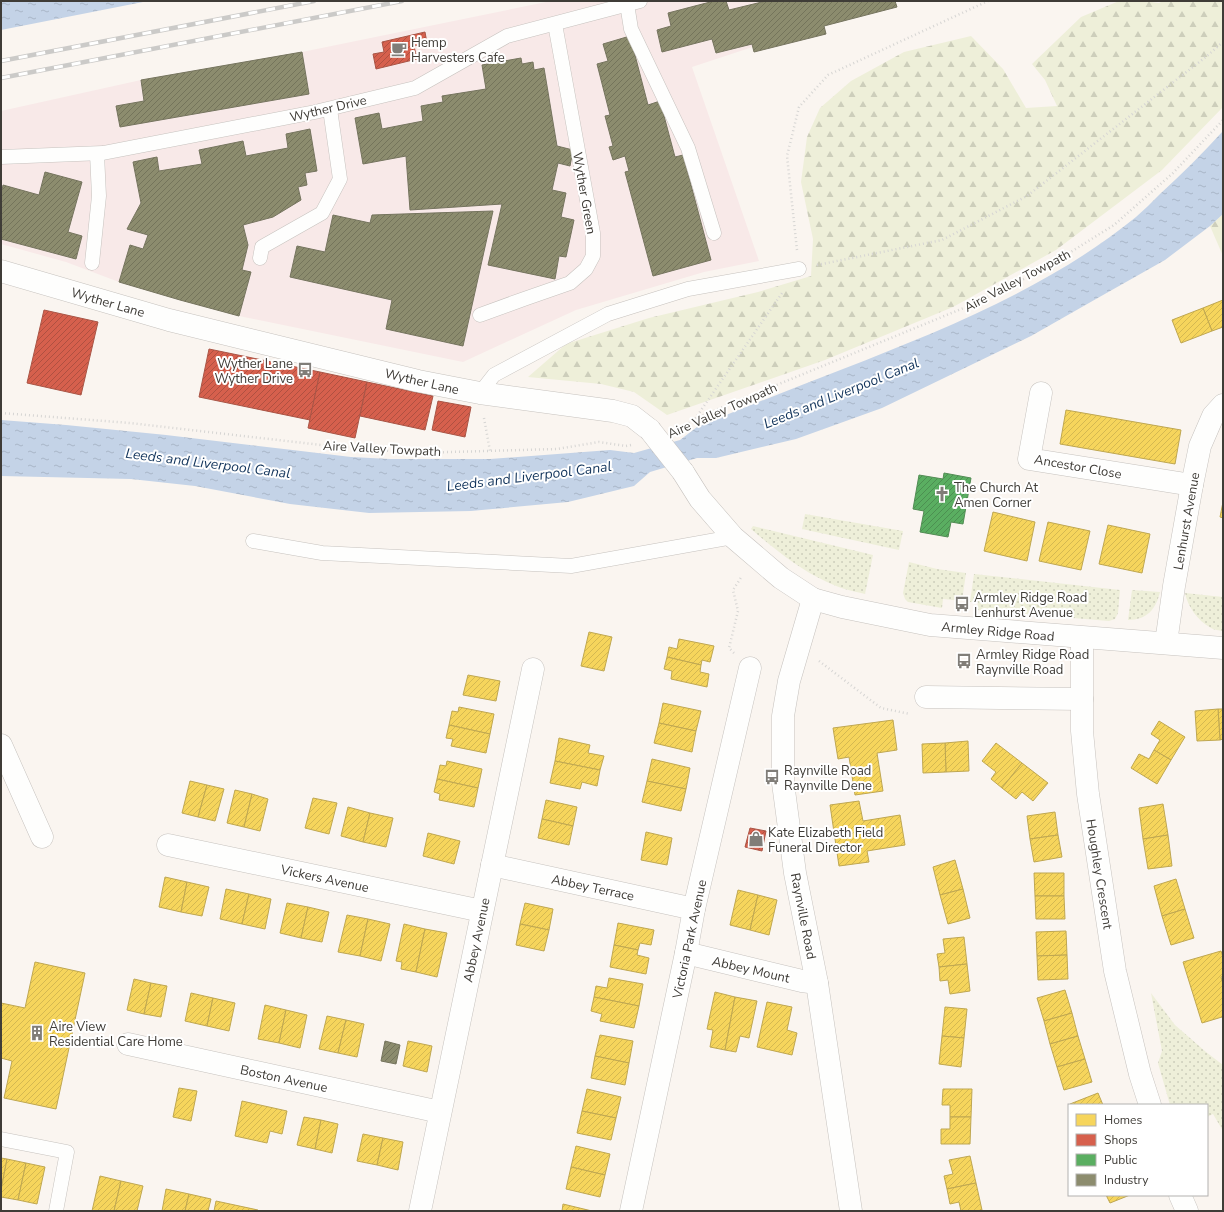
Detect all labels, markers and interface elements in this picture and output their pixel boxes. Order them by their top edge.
place label: Hemp Harvesters Cafe [411,34,505,67]
cafe icon: Hemp Harvesters Cafe [390,40,408,58]
street label: Wyther Drive [288,91,369,127]
street label: Wyther Green [568,151,600,236]
street label: Aire Valley Towpath [961,245,1074,317]
street label: Wyther Lane [69,284,147,322]
water label: Leeds and Liverpool Canal [761,354,922,433]
place label: Wyther Lane Wyther Drive [215,355,293,388]
bus stop icon: Wyther Lane Wyther Drive [296,361,314,379]
street label: Wyther Lane [383,365,461,399]
street label: Aire Valley Towpath [665,379,780,443]
street label: Aire Valley Towpath [322,437,441,461]
water label: Leeds and Liverpool Canal [124,444,292,483]
street label: Ancestor Close [1033,450,1123,484]
water label: Leeds and Liverpool Canal [445,457,613,496]
street label: Lenhurst Avenue [1170,471,1204,571]
place label: The Church At Amen Corner [954,479,1039,512]
church icon: The Church At Amen Corner [933,485,951,503]
place label: Armley Ridge Road Lenhurst Avenue [974,589,1087,622]
bus stop icon: Armley Ridge Road Lenhurst Avenue [953,595,971,613]
street label: Armley Ridge Road [941,618,1055,646]
place label: Armley Ridge Road Raynville Road [976,646,1089,679]
bus stop icon: Armley Ridge Road Raynville Road [955,652,973,670]
place label: Raynville Road Raynville Dene [784,762,872,795]
bus stop icon: Raynville Road Raynville Dene [763,768,781,786]
street label: Houghley Crescent [1081,818,1117,931]
place label: Kate Elizabeth Field Funeral Director [768,824,883,857]
shop icon: Kate Elizabeth Field Funeral Director [747,830,765,848]
street label: Vickers Avenue [278,861,371,897]
street label: Abbey Terrace [550,870,636,906]
street label: Raynville Road [786,872,820,961]
street label: Victoria Park Avenue [668,878,711,1001]
street label: Abbey Avenue [459,896,495,984]
street label: Abbey Mount [710,952,792,988]
place label: Aire View Residential Care Home [49,1018,183,1051]
building icon: Aire View Residential Care Home [28,1024,46,1042]
street label: Boston Avenue [238,1061,329,1097]
legend [1068,1104,1208,1196]
text: Homes [1104,1112,1142,1128]
text: Shops [1104,1132,1138,1148]
text: Public [1104,1152,1138,1168]
text: Industry [1104,1172,1149,1188]

